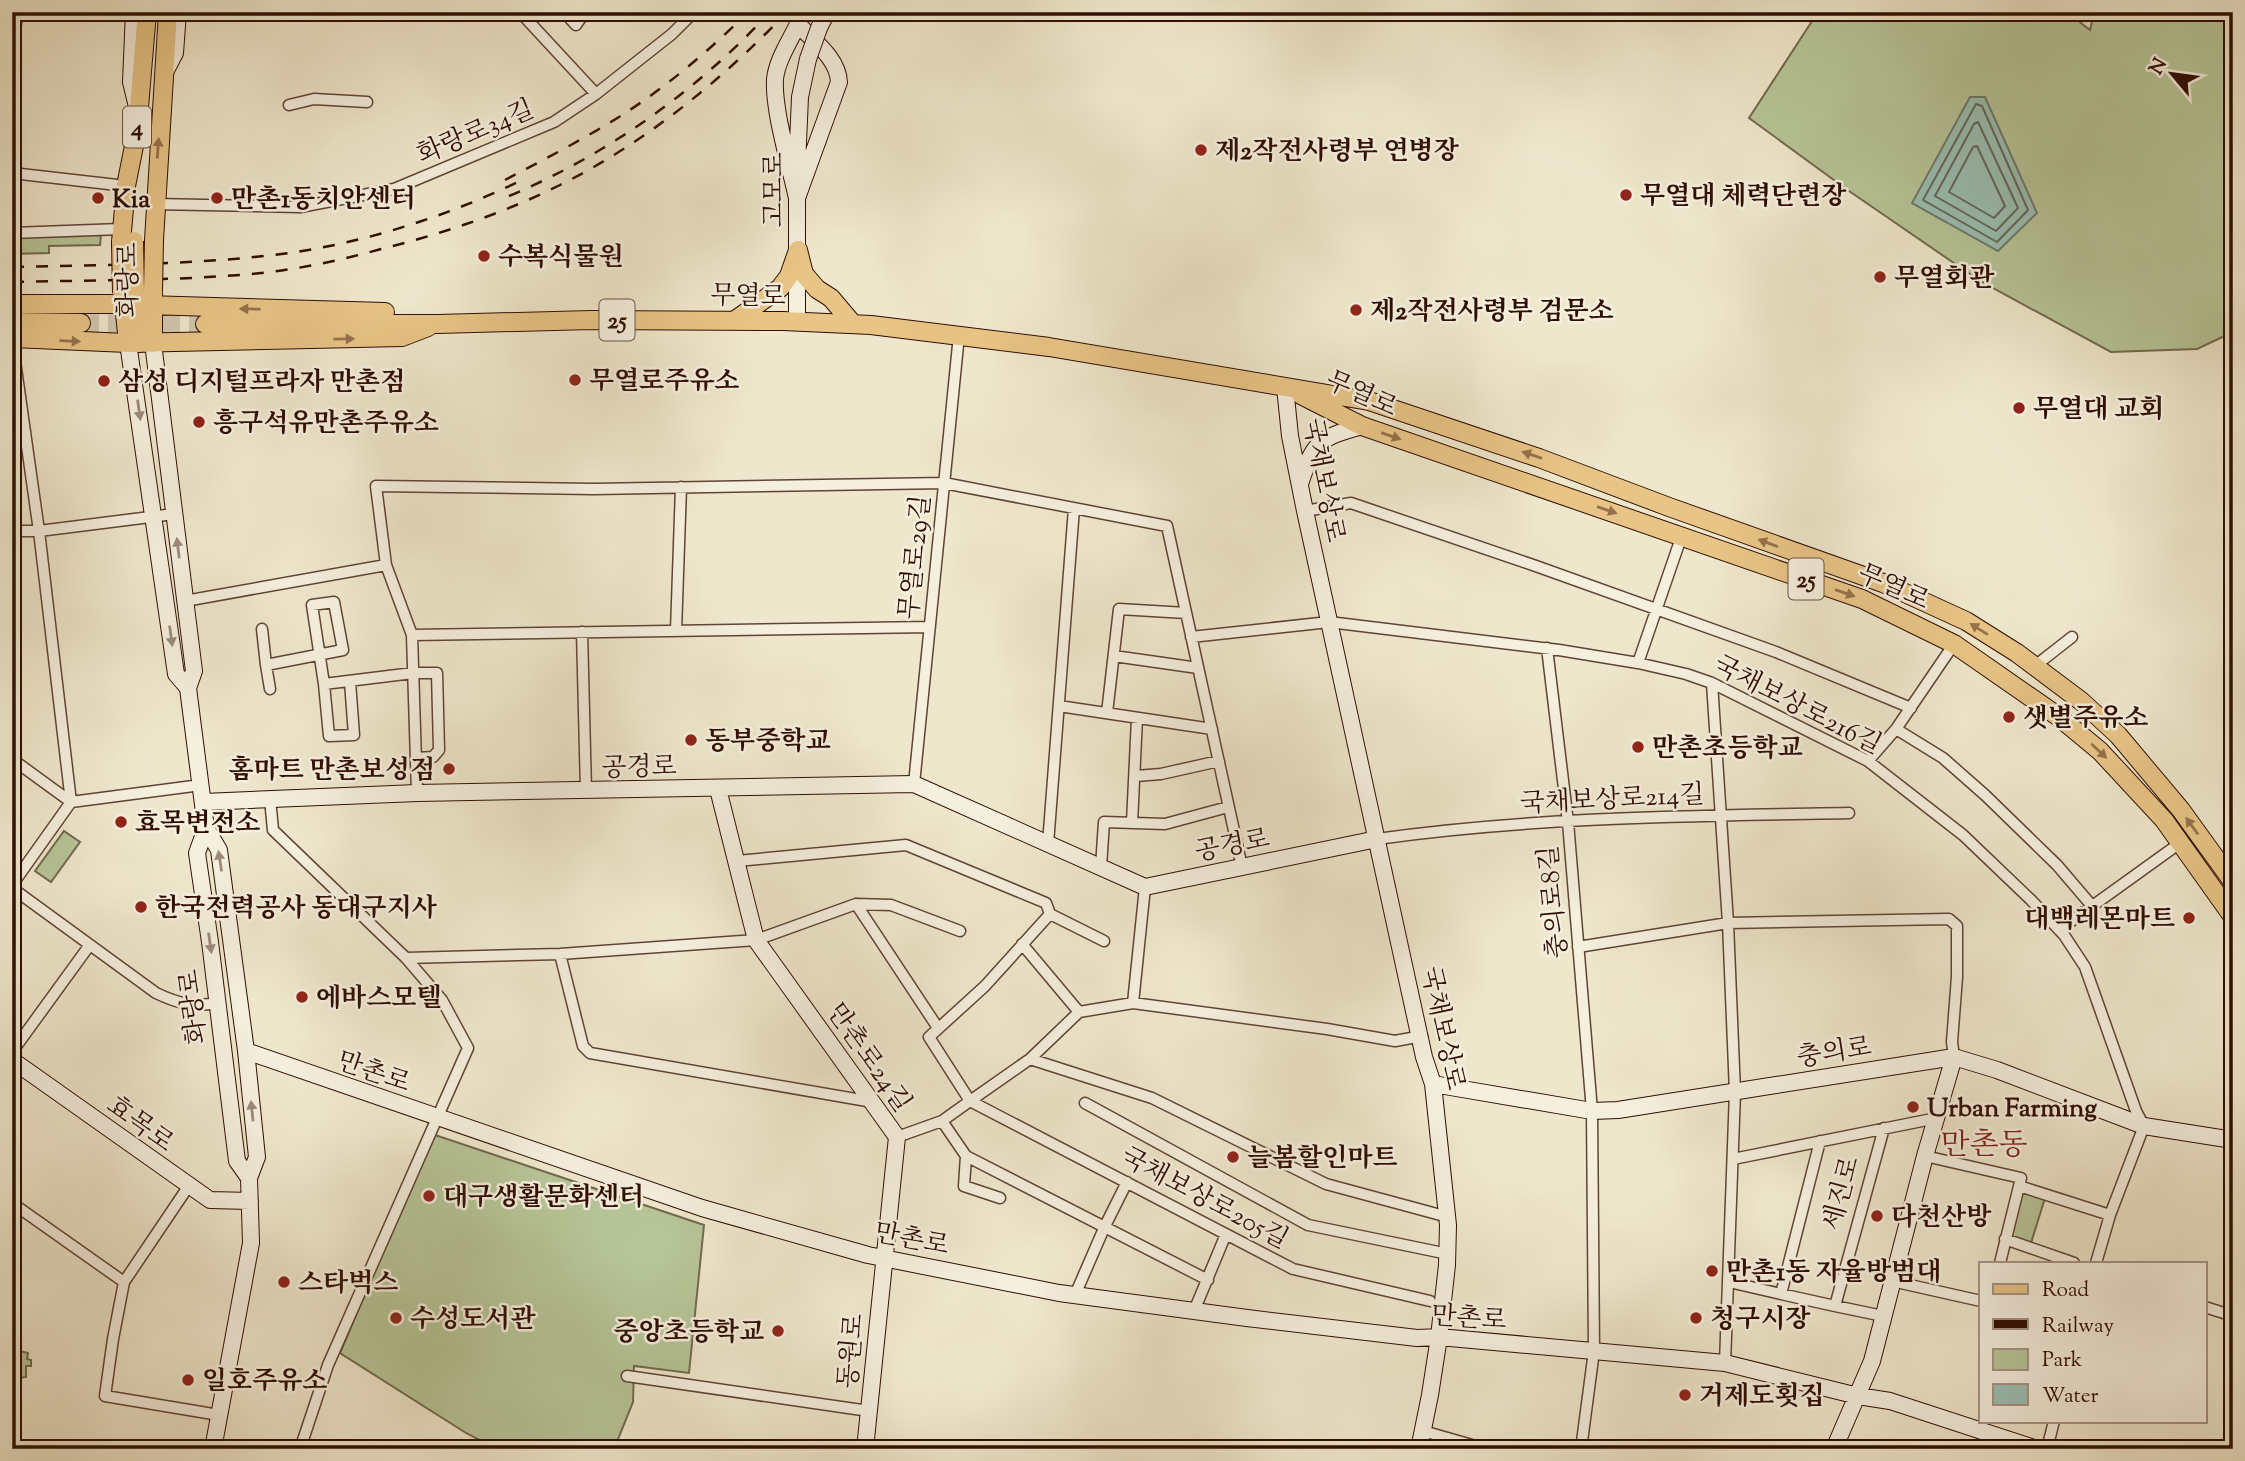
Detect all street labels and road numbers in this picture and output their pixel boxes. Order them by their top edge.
street label: 화랑로34길 [412,92,540,175]
road number: 4 [123,106,151,148]
street label: 고모로 [757,152,794,228]
street label: 화랑로 [111,242,148,318]
street label: 무열로 [710,278,786,317]
road number: 25 [600,300,634,340]
street label: 무열로 [1319,363,1403,428]
street label: 국채보상로 [1292,415,1353,546]
street label: 무열로29길 [892,493,941,621]
street label: 무열로 [1851,556,1935,621]
road number: 25 [1788,558,1824,600]
street label: 국채보상로216길 [1706,648,1888,765]
street label: 공경로 [601,749,677,788]
street label: 국채보상로214길 [1519,777,1705,824]
street label: 공경로 [1192,821,1273,872]
street label: 충의로8길 [1531,844,1578,960]
street label: 국채보상로 [1410,963,1473,1094]
street label: 화랑로 [172,967,217,1046]
street label: 만촌로24길 [817,996,919,1121]
street label: 충의로 [1794,1029,1875,1078]
street label: 만촌로 [332,1044,415,1103]
street label: 효목로 [98,1088,181,1162]
street label: 국채보상로205길 [1113,1139,1294,1259]
street label: 세진로 [1815,1152,1870,1235]
street label: 만촌로 [871,1215,952,1266]
street label: 만촌로 [1430,1298,1508,1341]
street label: 동원로 [831,1312,874,1390]

